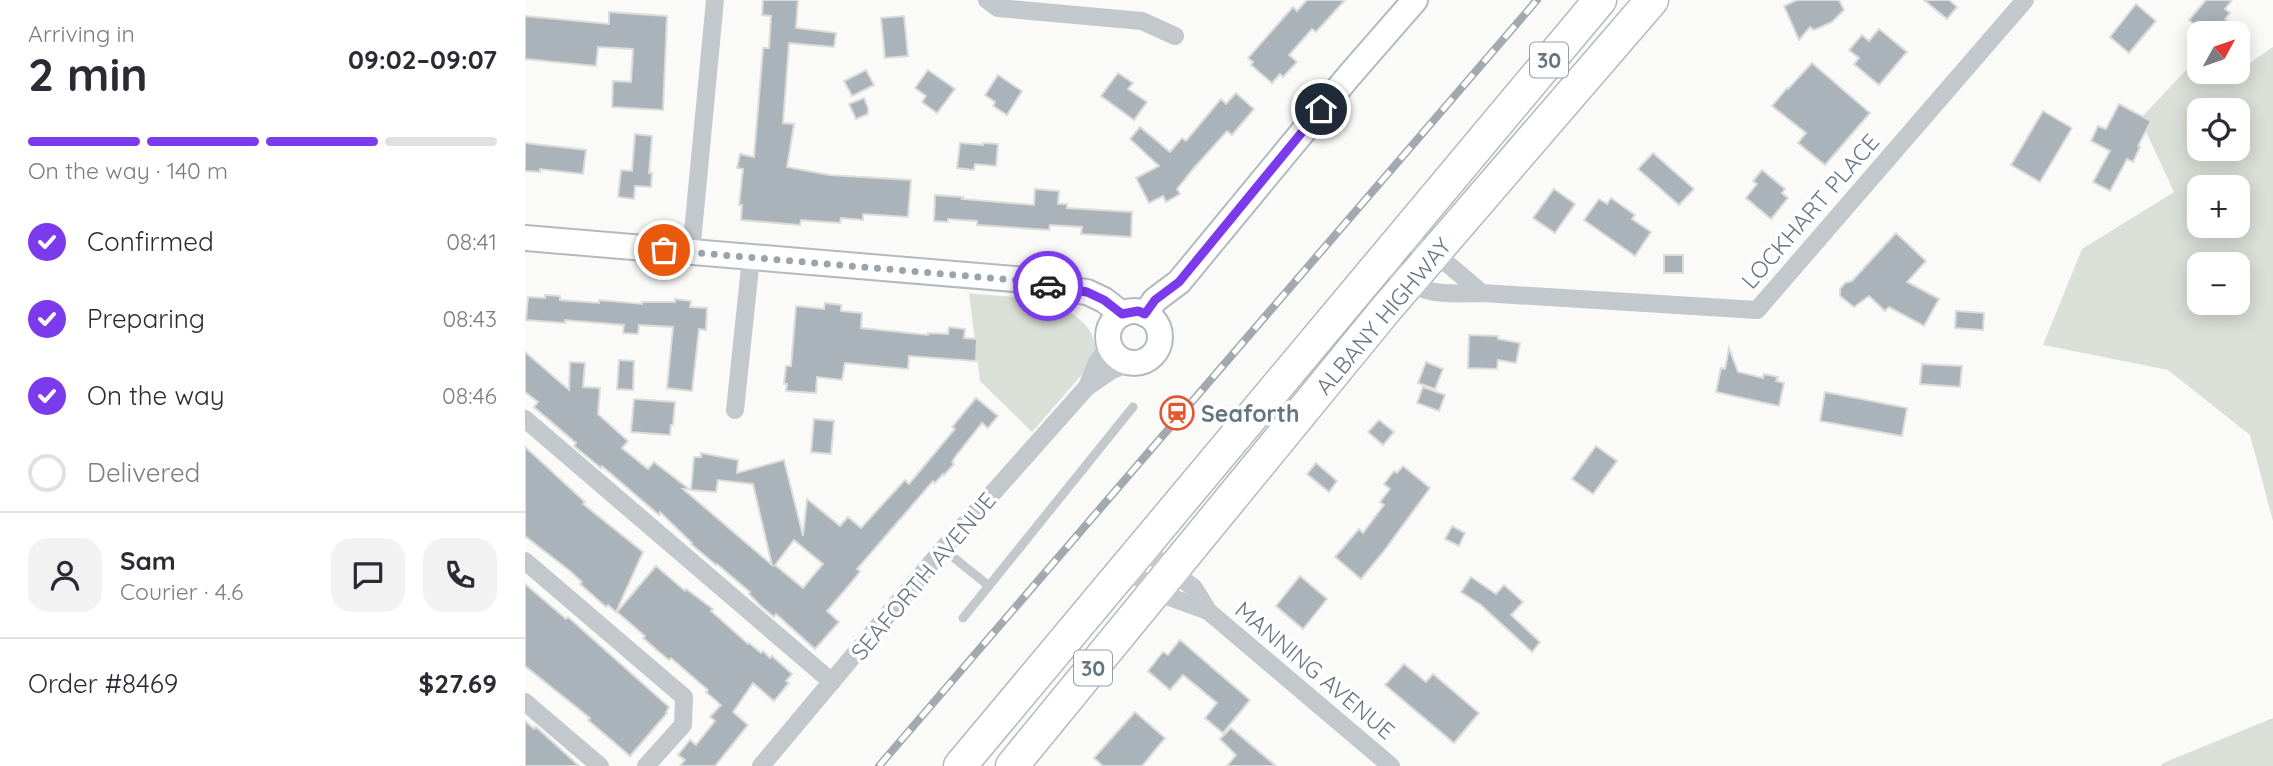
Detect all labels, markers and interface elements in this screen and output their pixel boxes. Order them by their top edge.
text: Arriving in [28,19,135,48]
north arrow [2187,21,2251,84]
map controls [2187,21,2250,315]
road number: 30 [1530,42,1568,78]
text: 09:02–09:07 [348,43,497,76]
text: 2 min [28,45,148,103]
pin [1291,79,1351,139]
icon: home [1302,90,1340,128]
button: locate [2187,98,2250,161]
street label: LOCKHART PLACE [1735,128,1885,294]
text: On the way · 140 m [28,156,228,185]
button: + [2187,175,2250,238]
pin [634,220,694,280]
icon: check [28,223,66,261]
text: Confirmed [87,225,214,258]
text: 08:41 [446,227,497,256]
icon: bag [645,231,683,269]
street label: ALBANY HIGHWAY [1309,231,1457,400]
courier [1013,251,1083,321]
button: − [2187,252,2250,315]
icon: car [1029,267,1067,305]
icon: check [28,300,66,338]
text: Preparing [87,302,205,335]
text: 08:43 [442,304,497,333]
icon: check [28,377,66,415]
text: On the way [87,379,225,412]
text: 08:46 [442,381,497,410]
station icon: Seaforth [1158,394,1196,432]
place label: Seaforth [1201,399,1299,428]
text: Delivered [87,456,200,489]
street label: SEAFORTH AVENUE [844,486,1002,666]
button: person [28,538,102,612]
button: chat [331,538,405,612]
button: phone [423,538,497,612]
text: Sam [120,544,176,577]
text: Courier · 4.6 [120,577,243,606]
street label: MANNING AVENUE [1229,595,1401,745]
road number: 30 [1074,650,1112,686]
text: Order #8469 [28,667,178,700]
text: $27.69 [419,667,497,700]

